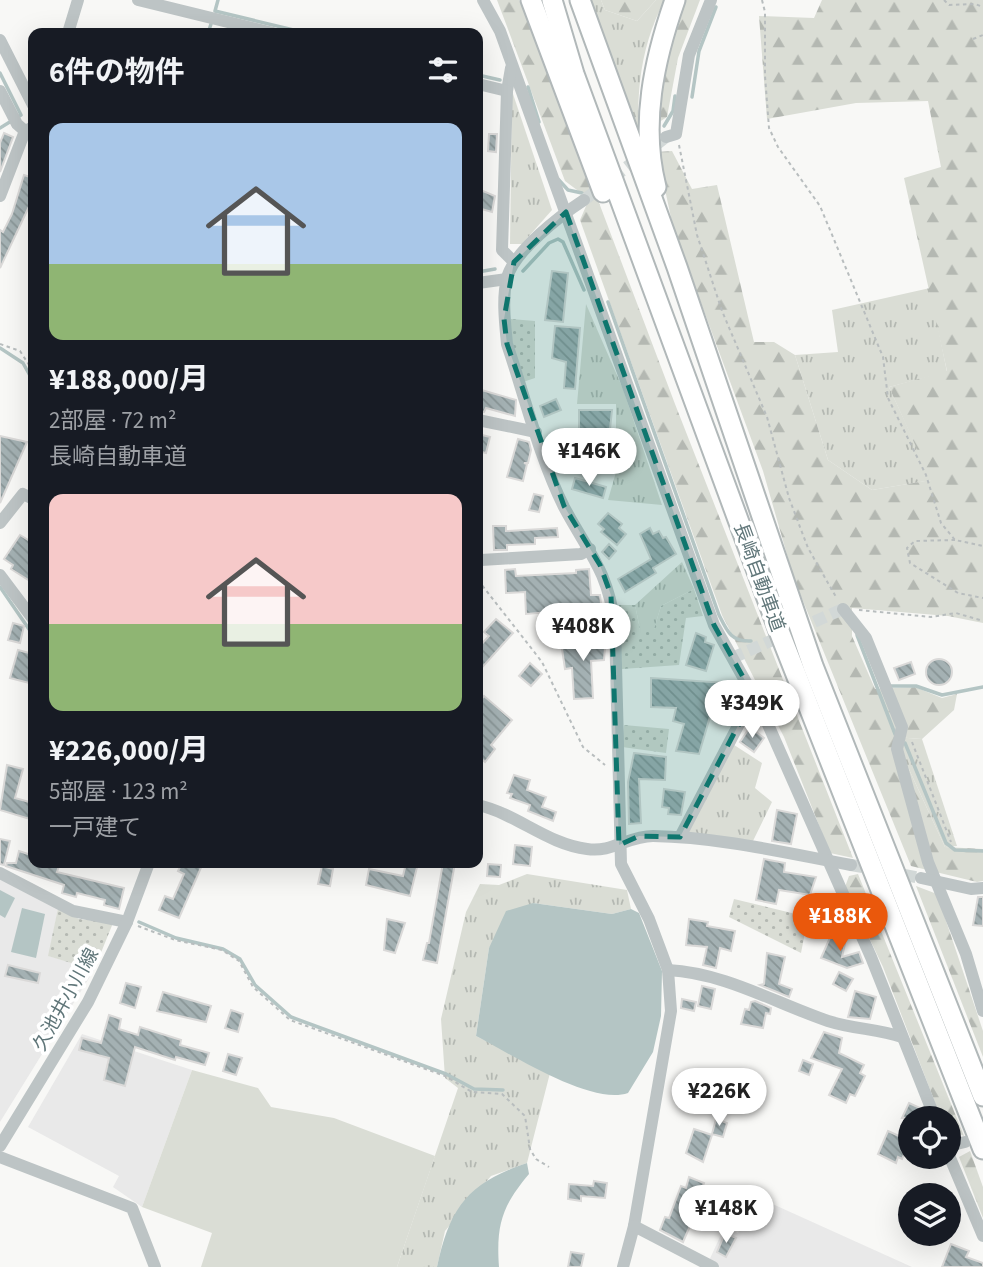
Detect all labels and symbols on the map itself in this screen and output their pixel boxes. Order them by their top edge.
pin: ¥146K [540,428,638,488]
street label: 長崎自動車道 [726,519,791,636]
pin: ¥408K [534,604,632,663]
pin: ¥349K [703,680,801,740]
pin: ¥188K [791,894,889,953]
street label: 久池井小川線 [27,943,106,1056]
pin: ¥226K [670,1068,768,1128]
pin: ¥148K [677,1186,775,1245]

